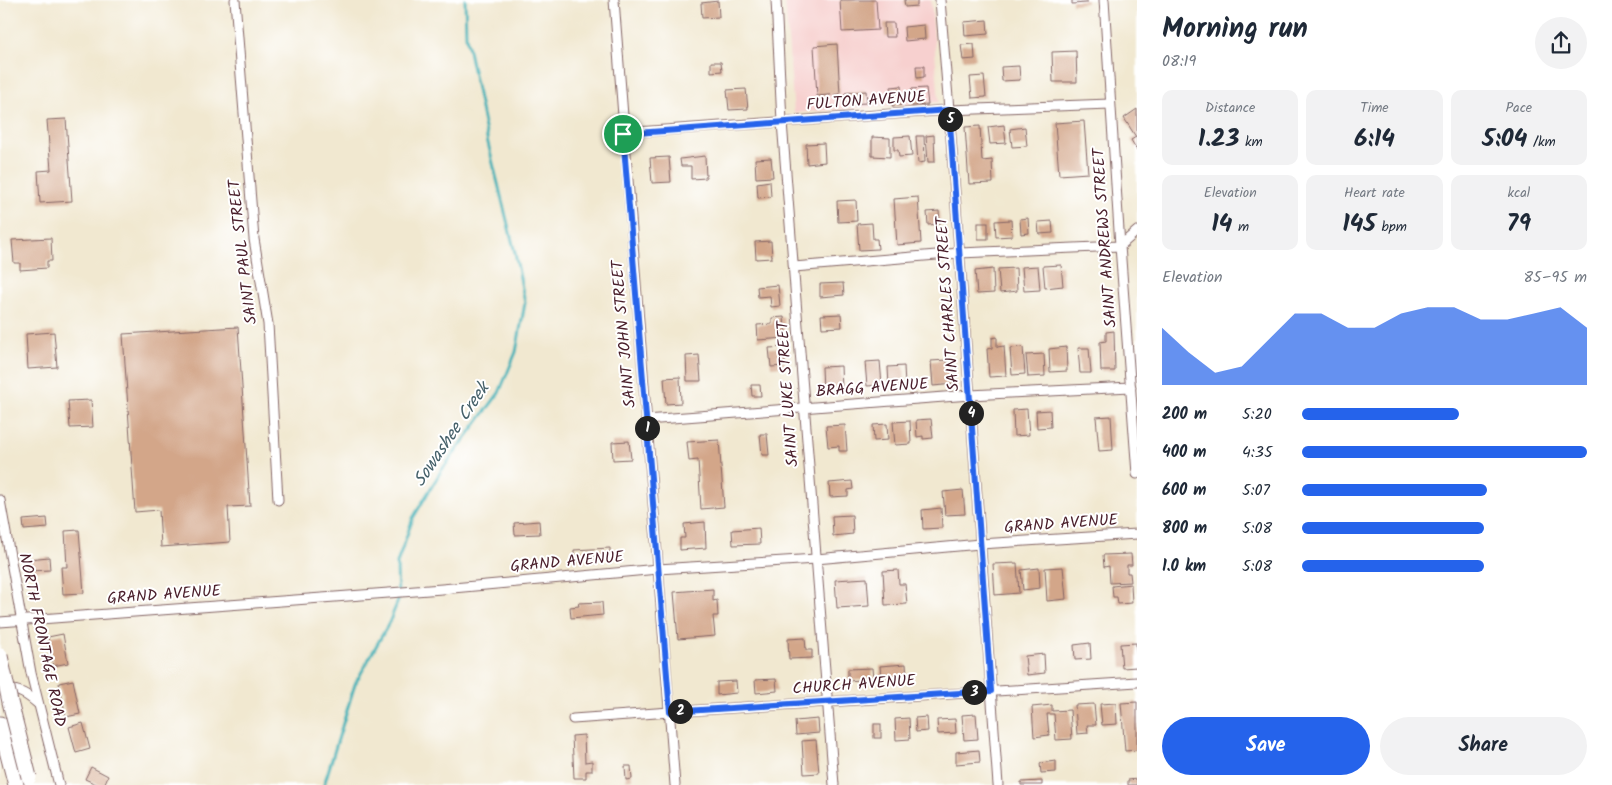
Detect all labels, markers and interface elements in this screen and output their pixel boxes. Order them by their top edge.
text: Morning run [1162,7,1308,52]
button: share [1535,17,1587,69]
text: 08:19 [1162,49,1196,74]
street label: FULTON AVENUE [805,84,927,118]
text: Distance [1205,97,1255,119]
text: Time [1360,97,1389,119]
text: Pace [1505,97,1532,119]
pin: 5 [938,106,962,132]
text: 5 [947,108,954,130]
pin [602,113,644,155]
text: 1.23 [1198,119,1239,159]
text: 6:14 [1354,119,1395,159]
text: 5:04 [1482,119,1527,159]
icon: arrive [609,120,637,148]
text: km [1239,131,1263,153]
text: /km [1527,131,1556,153]
street label: SAINT ANDREWS STREET [1086,146,1124,328]
street label: SAINT PAUL STREET [222,177,264,326]
text: Elevation [1204,182,1257,204]
text: Heart rate [1344,182,1405,204]
text: kcal [1507,182,1530,204]
text: 14 [1211,204,1232,244]
text: 145 [1342,204,1376,244]
text: 79 [1507,204,1531,244]
street label: SAINT CHARLES STREET [929,214,967,392]
text: m [1232,216,1249,238]
text: bpm [1376,216,1407,238]
street label: SAINT JOHN STREET [605,258,643,409]
text: Elevation [1162,265,1223,290]
text: 85–95 m [1523,265,1587,290]
street label: SAINT LUKE STREET [770,319,806,468]
street label: BRAGG AVENUE [815,372,930,404]
water label: Sowashee Creek [406,375,499,493]
pin: 4 [958,400,984,426]
text: 4 [968,402,975,424]
text: 200 m [1162,402,1207,427]
text: 5:20 [1242,402,1272,427]
pin: 1 [634,416,660,440]
text: 1 [645,417,650,439]
text: 400 m [1162,440,1206,465]
text: 4:35 [1242,440,1272,465]
text: 600 m [1162,478,1206,503]
text: 5:07 [1242,478,1270,503]
street label: GRAND AVENUE [1003,508,1119,540]
text: 800 m [1162,516,1207,541]
text: 5:08 [1242,516,1272,541]
street label: GRAND AVENUE [509,545,625,579]
street label: NORTH FRONTAGE ROAD [11,551,73,729]
text: 1.0 km [1162,554,1206,579]
text: 5:08 [1242,554,1272,579]
street label: GRAND AVENUE [106,579,222,611]
street label: CHURCH AVENUE [792,668,917,702]
pin: 3 [962,680,986,704]
text: 3 [971,681,978,703]
pin: 2 [668,698,692,724]
text: 2 [676,700,685,722]
button: Save [1162,717,1370,775]
button: Share [1380,717,1587,775]

